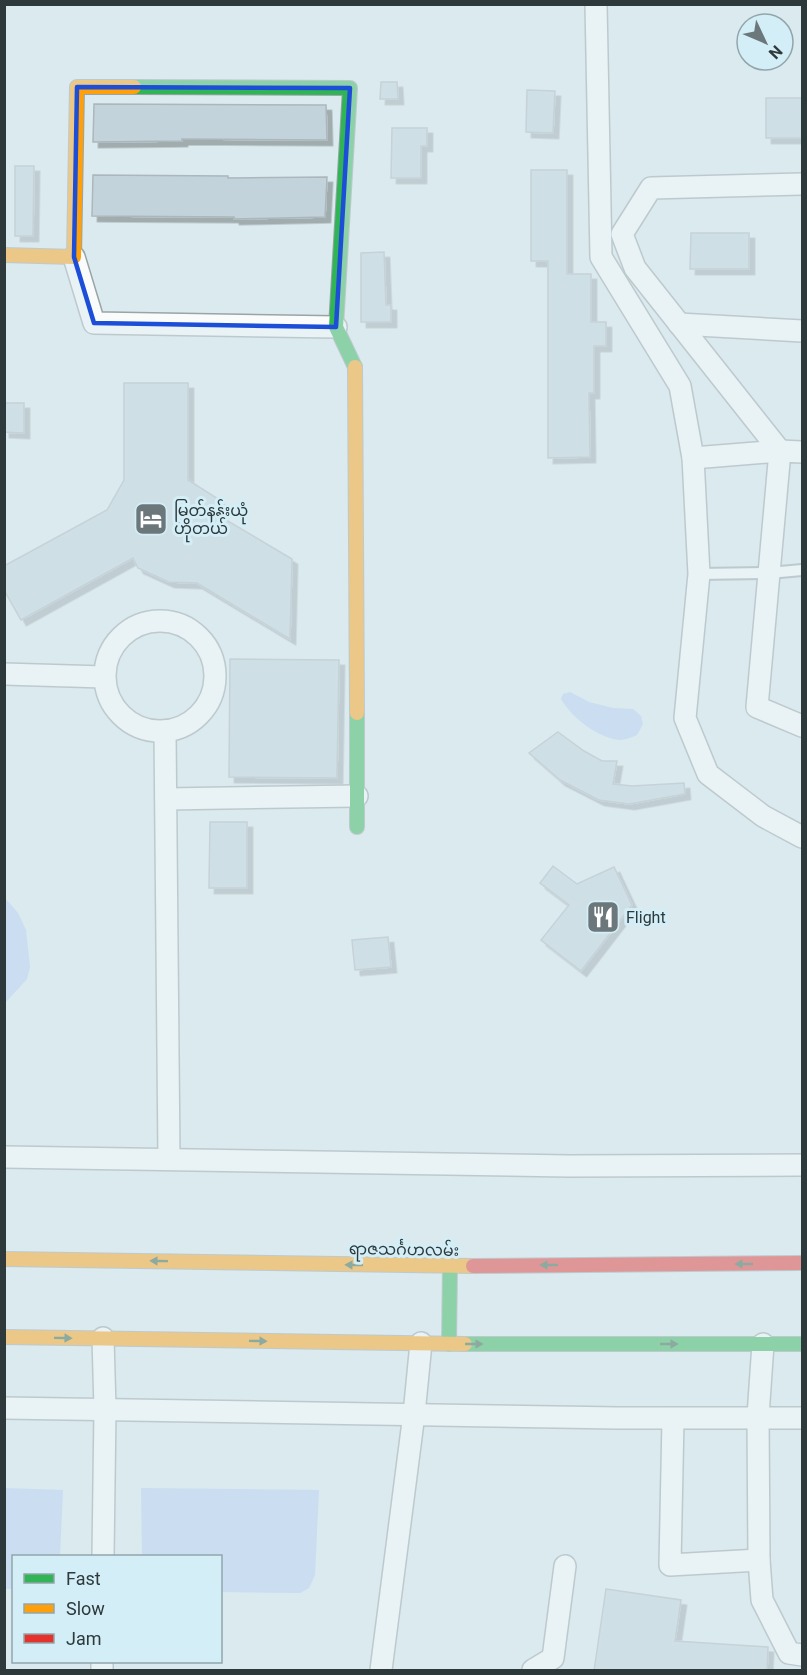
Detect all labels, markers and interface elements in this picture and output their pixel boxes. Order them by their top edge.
north arrow [735,12,795,72]
text: N [765,41,786,63]
place label: မြတ်နန်းယုံ ဟိုတယ် [174,499,248,543]
hotel icon: မြတ်နန်းယုံ ဟိုတယ် [133,501,169,537]
restaurant icon: Flight [585,899,621,935]
place label: Flight [626,908,666,927]
street label: ရာဇသင်္ဂဟလမ်း [349,1237,459,1264]
one-way arrow [150,1257,169,1266]
one-way arrow [735,1259,754,1269]
one-way arrow [345,1260,364,1269]
one-way arrow [540,1261,559,1270]
one-way arrow [53,1333,72,1342]
one-way arrow [248,1336,267,1345]
one-way arrow [464,1339,483,1349]
one-way arrow [659,1339,678,1349]
legend [12,1555,222,1663]
text: Fast [66,1568,101,1589]
text: Slow [66,1598,105,1619]
text: Jam [66,1628,102,1649]

